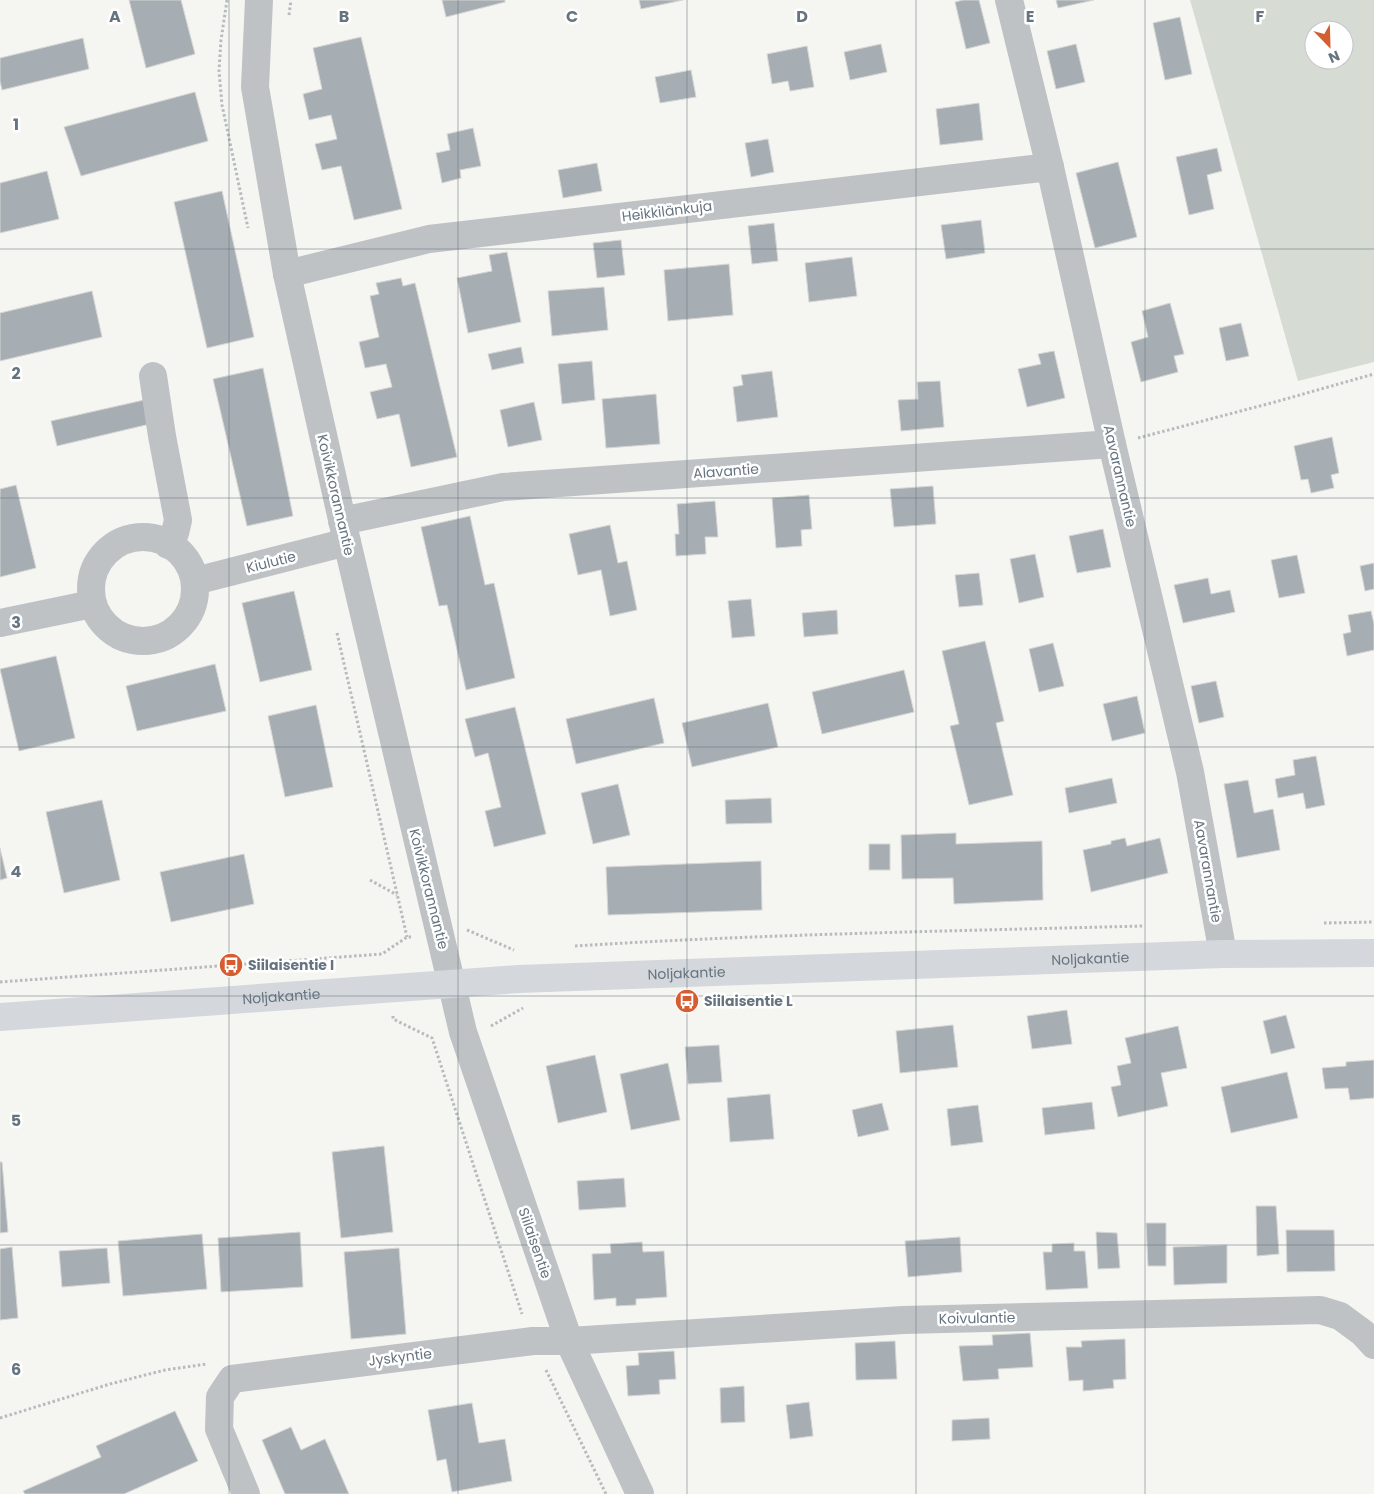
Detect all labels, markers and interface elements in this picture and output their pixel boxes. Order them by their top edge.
text: A [109,5,121,28]
text: B [339,5,349,28]
text: C [566,5,578,28]
text: D [796,5,808,28]
text: E [1026,5,1034,28]
text: F [1256,5,1265,28]
north arrow [1304,20,1354,70]
text: N [1325,46,1343,68]
text: 1 [13,113,19,136]
street label: Heikkilänkuja [621,196,713,226]
text: 2 [11,362,21,385]
street label: Aavarannantie [1099,423,1142,529]
street label: Koivikkorannantie [312,432,360,558]
street label: Alavantie [692,459,760,483]
street label: Kiulutie [244,546,298,578]
text: 3 [11,611,21,634]
street label: Aavarannantie [1189,818,1227,924]
street label: Koivikkorannantie [404,827,454,952]
text: 4 [11,860,22,883]
street label: Noljakantie [1051,947,1130,970]
bus stop icon: Siilaisentie I [218,952,244,978]
place label: Siilaisentie I [248,955,334,975]
street label: Noljakantie [647,962,726,984]
street label: Noljakantie [242,984,321,1009]
bus stop icon: Siilaisentie L [674,988,700,1014]
place label: Siilaisentie L [704,991,793,1011]
text: 5 [11,1109,21,1132]
street label: Siilaisentie [514,1205,557,1281]
street label: Koivulantie [938,1307,1016,1329]
street label: Jyskyntie [367,1343,433,1371]
text: 6 [11,1358,21,1381]

